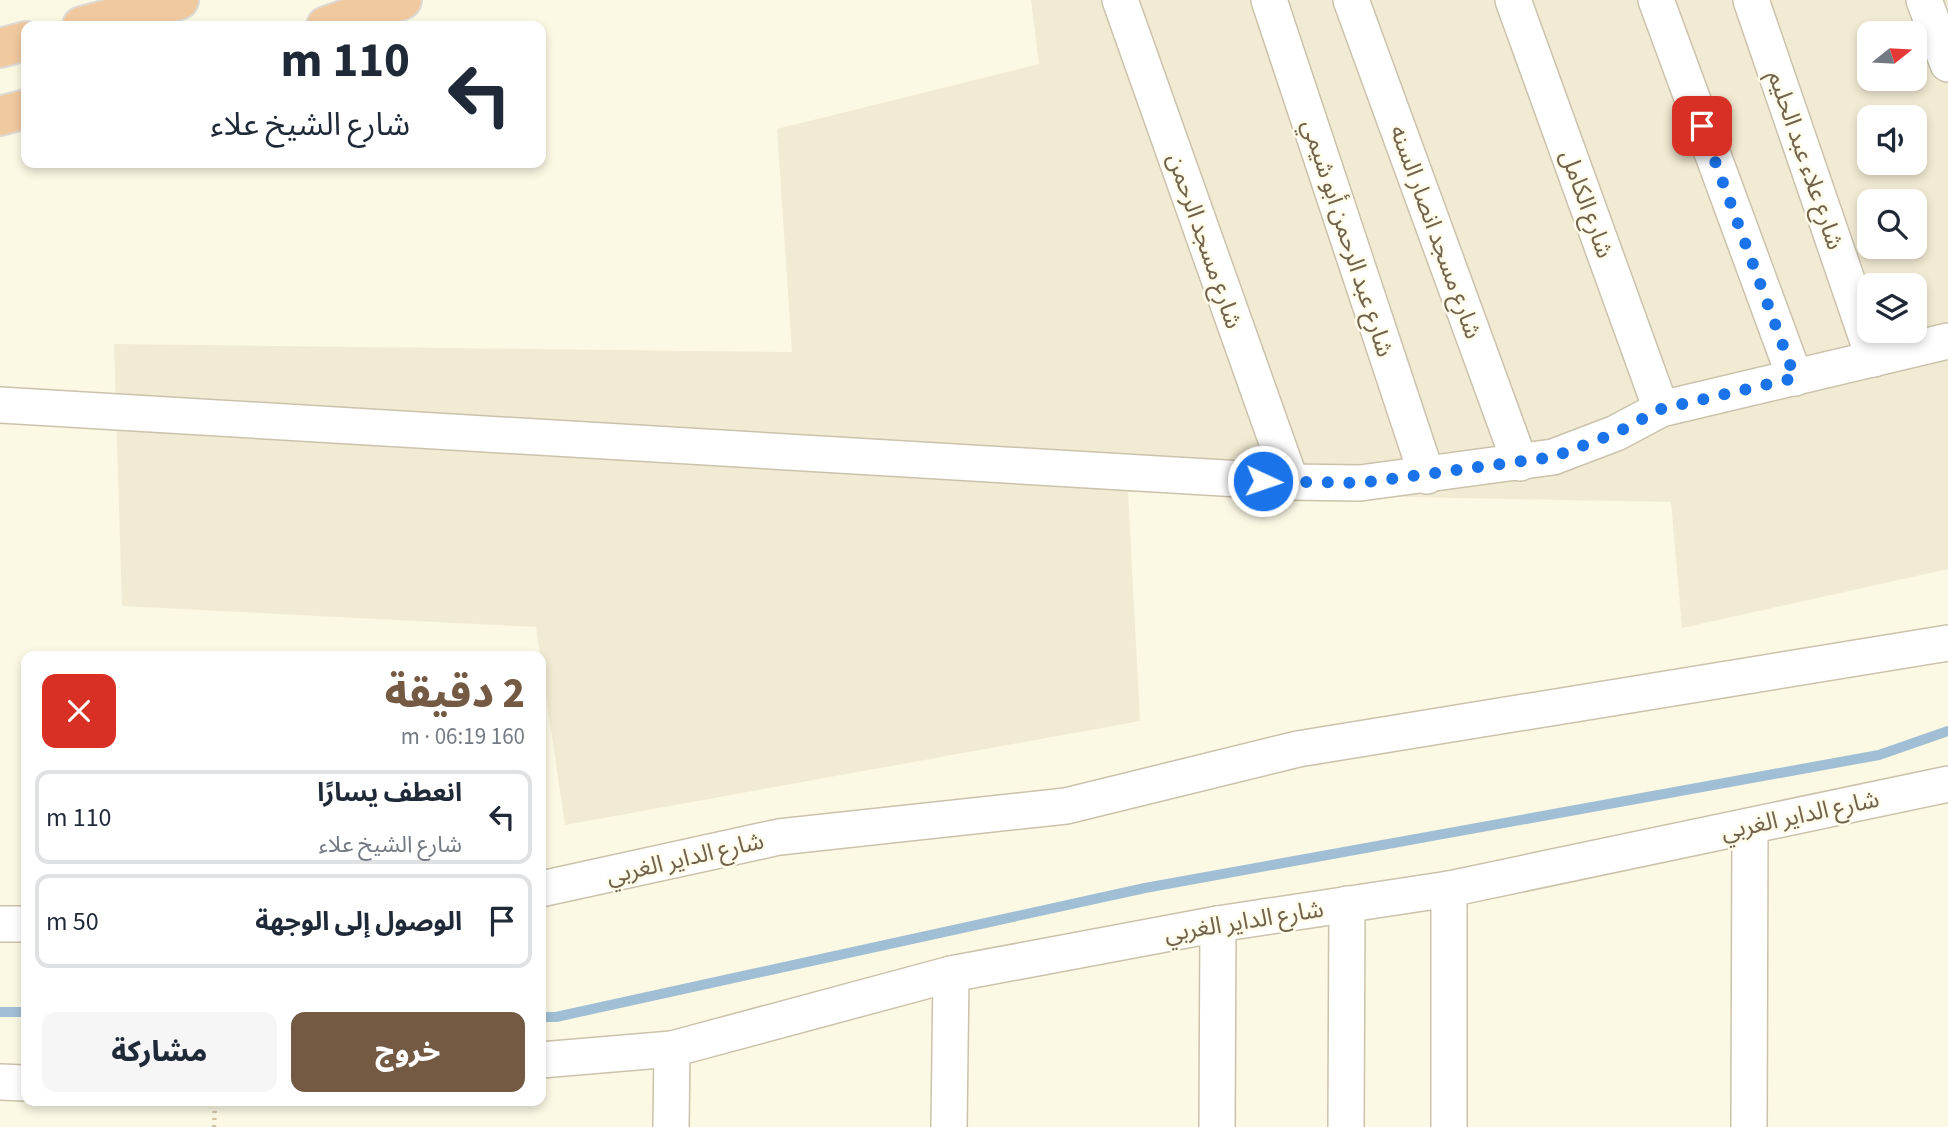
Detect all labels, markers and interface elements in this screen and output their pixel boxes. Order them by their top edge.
north arrow [1857,21,1927,91]
map controls [1857,21,1927,343]
text: 110 m [281,26,410,96]
icon: left [434,49,525,140]
street label: شارع علاء عبد الحليم [1758,66,1853,254]
pin [1672,96,1732,156]
text: شارع الشيخ علاء [211,102,410,148]
button: sound [1857,105,1927,175]
icon: arrive [1683,107,1721,145]
street label: شارع عبد الرحمن أبو شيمي [1292,115,1402,362]
street label: شارع مسجد انصار السنه [1381,120,1490,344]
street label: شارع الكامل [1551,145,1622,263]
street label: شارع مسجد الرحمن [1158,149,1251,334]
button: search [1857,189,1927,259]
button: layers [1857,273,1927,343]
position arrow [1226,444,1300,518]
text: 2 دقيقة [385,664,525,724]
button: close [42,674,116,748]
text: 160 m · 06:19 [401,720,525,753]
text: انعطف يسارًا [317,774,462,811]
street label: شارع الداير الغربي [1718,782,1883,850]
icon: left [483,798,521,836]
text: 110 m [46,799,112,836]
street label: شارع الداير الغربي [603,823,768,894]
text: شارع الشيخ علاء [319,828,462,861]
street label: شارع الداير الغربي [1162,892,1326,952]
icon: arrive [483,902,521,940]
text: 50 m [46,903,99,940]
text: الوصول إلى الوجهة [255,903,462,940]
button: مشاركة [42,1012,277,1092]
button: خروج [291,1012,525,1092]

